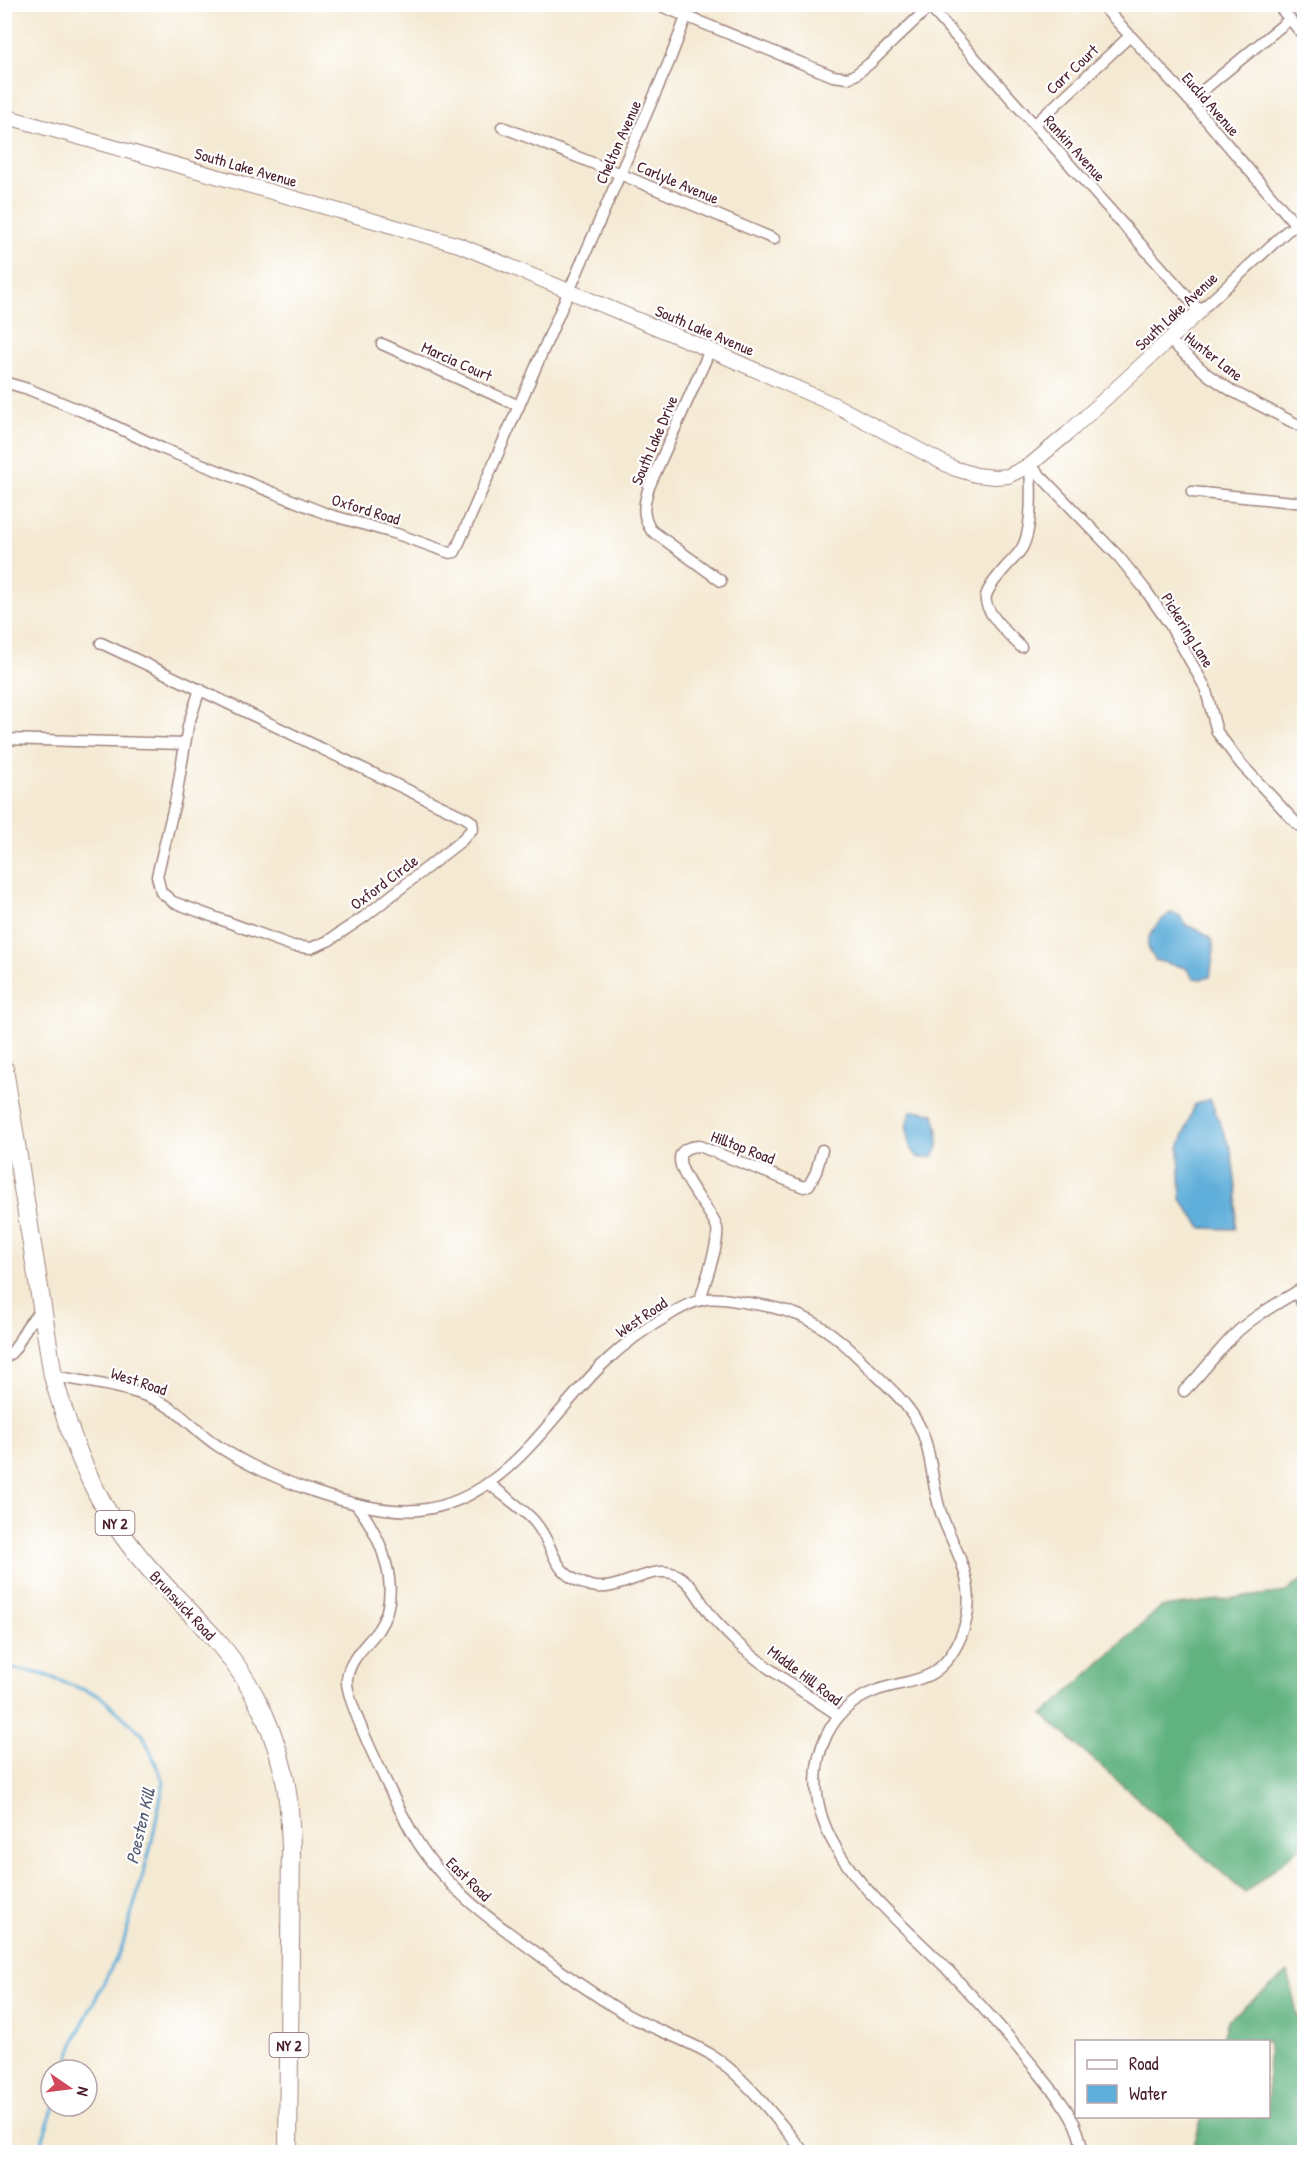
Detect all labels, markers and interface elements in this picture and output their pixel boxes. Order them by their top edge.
street label: Carr Court [1041,39,1103,99]
street label: Euclid Avenue [1177,67,1245,141]
street label: Chelton Avenue [590,96,647,187]
street label: Rankin Avenue [1039,110,1111,186]
street label: South Lake Avenue [192,142,300,192]
street label: Carlyle Avenue [634,155,723,209]
street label: South Lake Avenue [1130,267,1223,355]
street label: South Lake Avenue [652,299,758,361]
street label: Hunter Lane [1180,326,1248,386]
street label: Marcia Court [418,336,496,386]
street label: South Lake Drive [625,391,683,488]
street label: Oxford Road [329,488,403,530]
street label: Pickering Lane [1156,589,1220,672]
street label: Oxford Circle [346,849,423,915]
street label: Hilltop Road [708,1125,778,1169]
street label: West Road [611,1292,671,1342]
street label: West Road [108,1362,170,1400]
road number: NY 2 [96,1511,134,1535]
street label: Brunswick Road [145,1565,221,1645]
street label: Middle Hill Road [763,1640,847,1710]
water label: Poesten Kill [119,1785,161,1866]
street label: East Road [442,1852,496,1906]
road number: NY 2 [270,2033,308,2057]
legend [1075,2040,1270,2118]
text: Road [1129,2051,1159,2076]
north arrow [39,2058,99,2118]
text: Water [1129,2081,1167,2106]
text: N [72,2085,95,2099]

